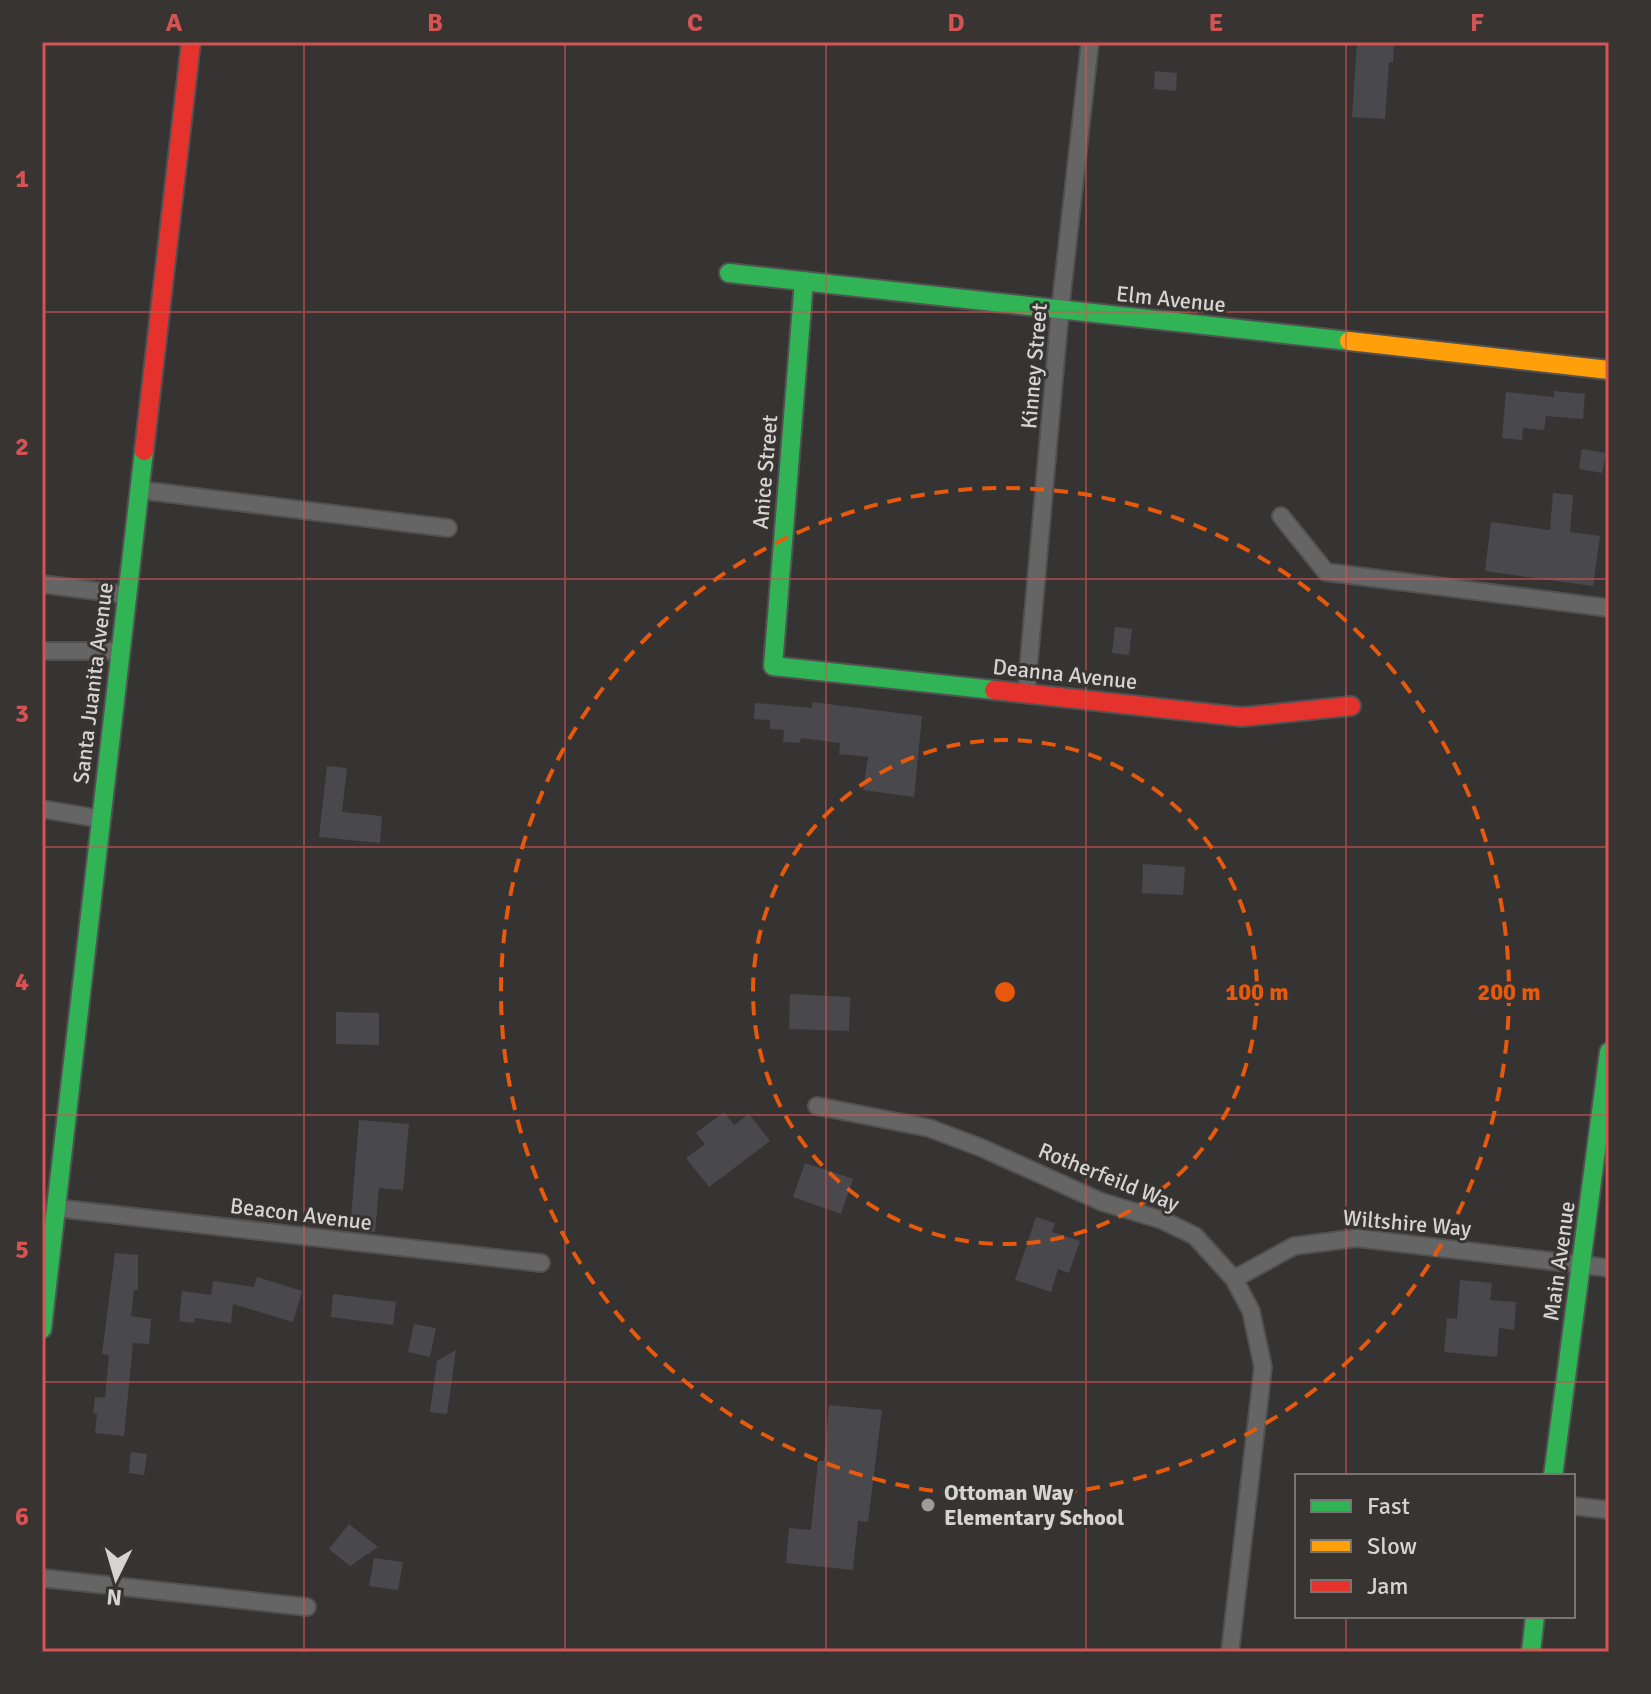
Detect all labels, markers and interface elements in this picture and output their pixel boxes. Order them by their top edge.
text: A [166,7,183,39]
text: B [427,7,443,39]
text: C [687,7,703,39]
text: D [947,7,965,39]
text: E [1209,7,1223,39]
text: F [1470,7,1484,39]
text: 1 [15,163,29,195]
street label: Elm Avenue [1115,280,1227,318]
street label: Kinney Street [1015,302,1053,430]
street label: Anice Street [747,413,783,530]
text: 2 [15,431,29,463]
street label: Santa Juanita Avenue [67,581,119,785]
street label: Deanna Avenue [991,653,1139,695]
text: 3 [15,698,29,730]
text: 4 [15,966,29,998]
text: 100 m [1225,977,1289,1007]
text: 200 m [1477,977,1541,1007]
centre of rings [991,978,1019,1006]
street label: Rotherfeild Way [1035,1136,1184,1218]
street label: Beacon Avenue [229,1192,373,1236]
street label: Main Avenue [1537,1199,1581,1323]
street label: Wiltshire Way [1342,1204,1473,1242]
text: 5 [15,1234,29,1266]
legend [1295,1474,1575,1618]
place label: Ottoman Way Elementary School [944,1479,1124,1531]
text: Fast [1367,1491,1410,1521]
marker: Ottoman Way Elementary School [919,1496,937,1514]
text: 6 [15,1501,29,1533]
text: Slow [1367,1531,1417,1561]
north arrow [76,1538,156,1618]
text: Jam [1367,1571,1408,1601]
text: N [105,1583,123,1612]

